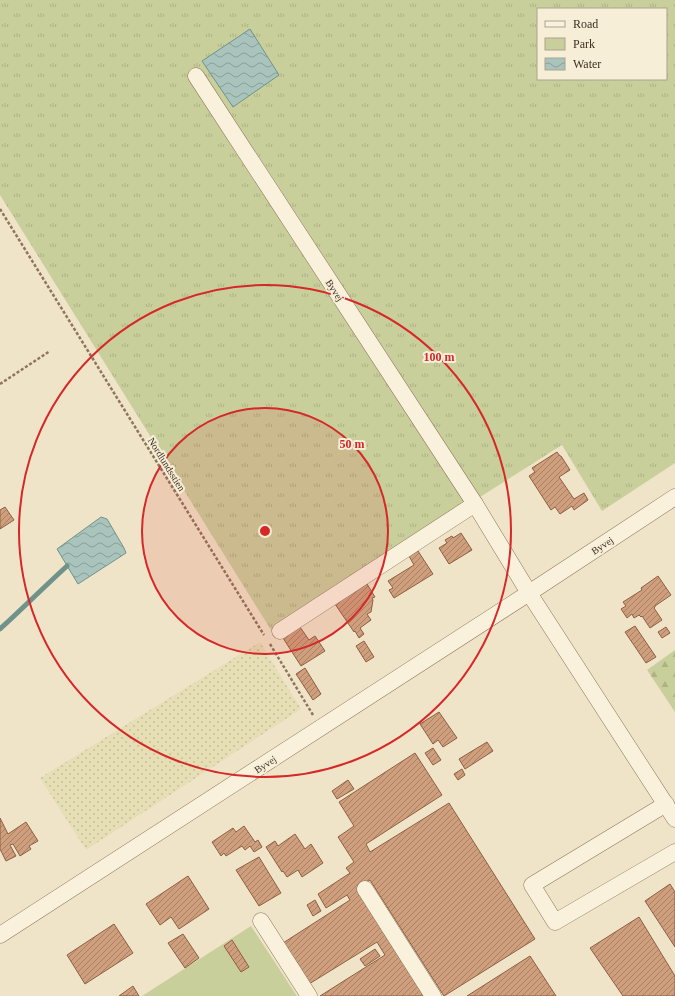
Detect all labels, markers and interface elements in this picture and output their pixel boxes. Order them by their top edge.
legend [537,8,667,80]
text: Road [573,17,598,31]
text: Park [573,37,595,51]
text: Water [573,57,601,71]
street label: Byvej [323,277,346,303]
text: 100 m [424,350,455,364]
street label: Nordlundsstien [146,435,187,493]
text: 50 m [340,437,365,451]
centre of rings [258,524,272,538]
street label: Byvej [589,534,615,557]
street label: Byvej [252,753,278,776]

